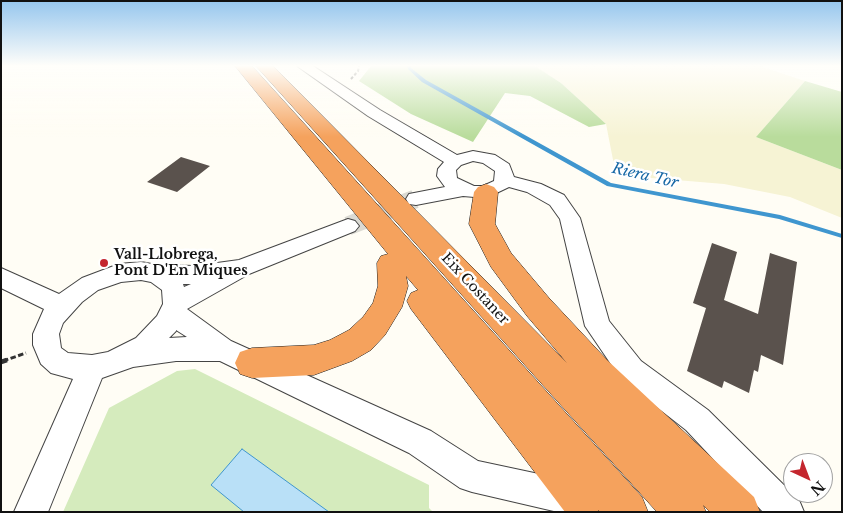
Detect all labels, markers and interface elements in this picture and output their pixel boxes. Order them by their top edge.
water label: Riera Tor [610,160,680,192]
place label: Vall-Llobrega, Pont D'En Miques [114,247,248,280]
street label: Eix Costaner [438,250,512,328]
marker: Vall-Llobrega, Pont D'En Miques [98,257,110,269]
north arrow [783,453,833,503]
text: N [807,477,829,499]

